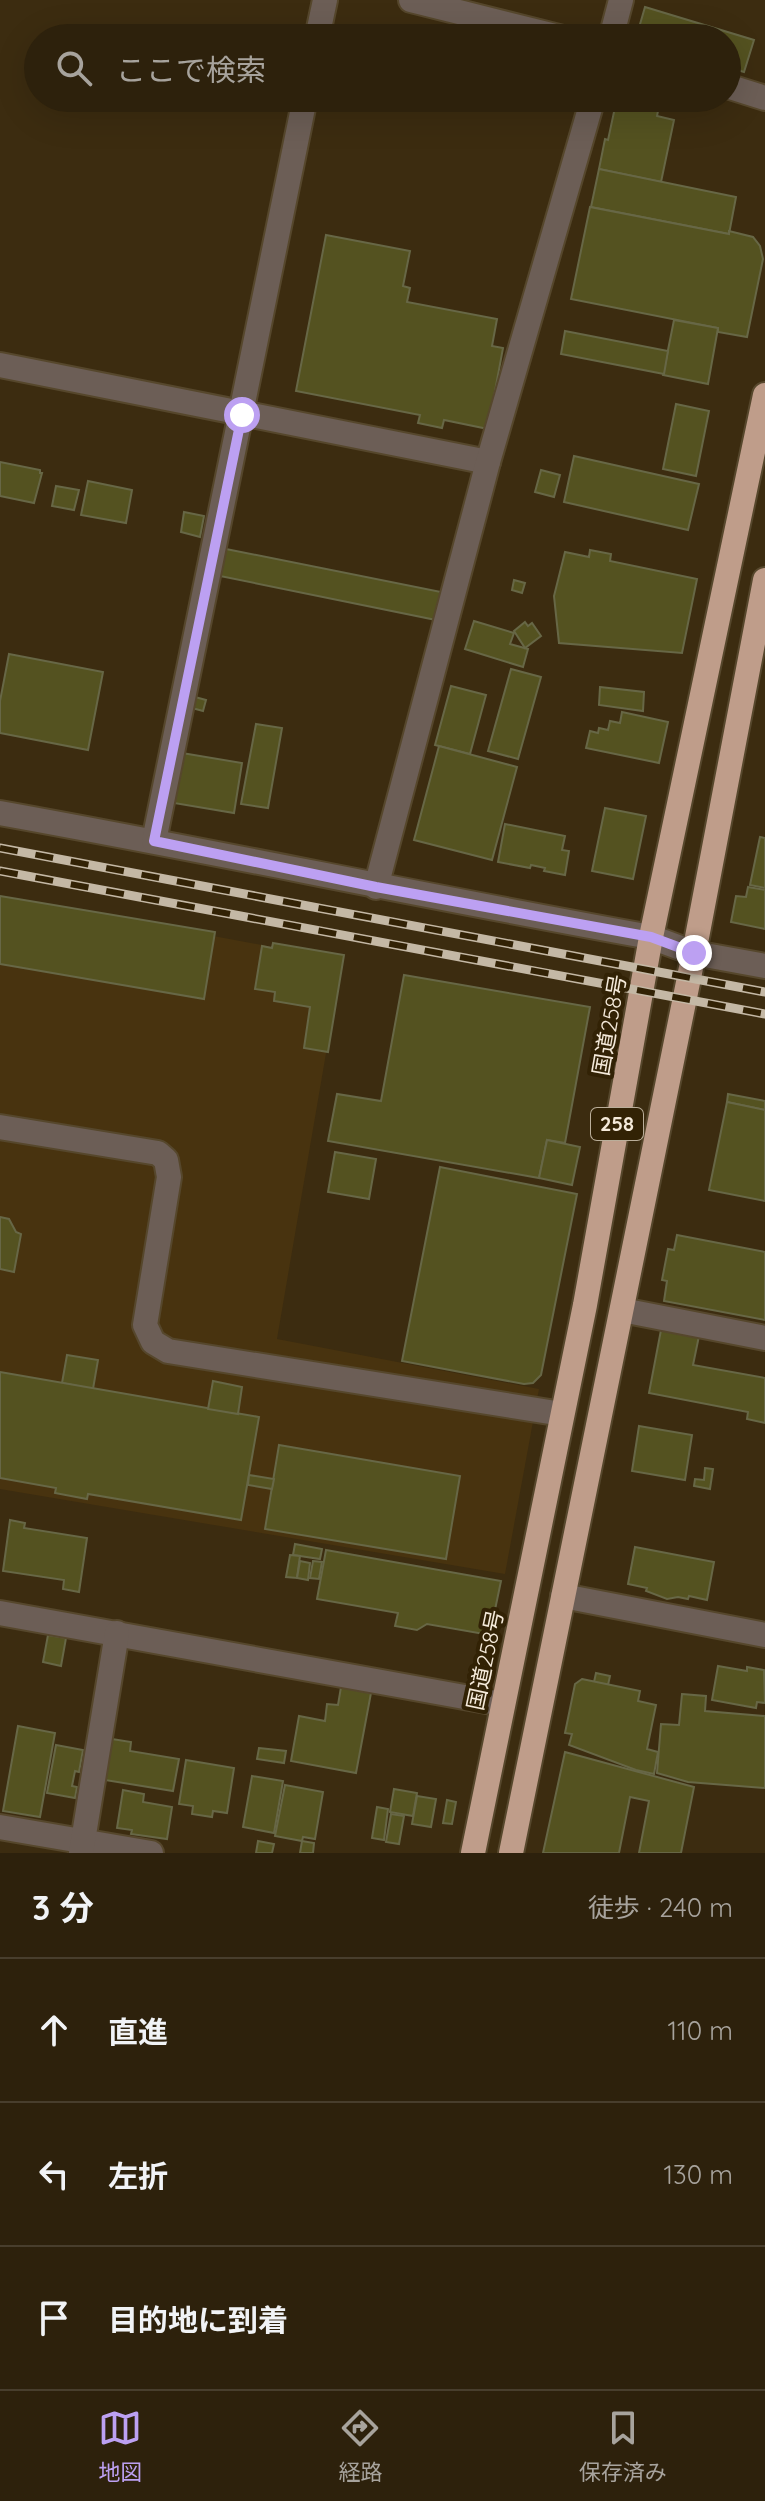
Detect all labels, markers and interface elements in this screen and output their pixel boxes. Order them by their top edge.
search box [24,24,741,112]
icon: search [52,46,96,90]
text: ここで検索 [116,51,266,89]
route start [224,397,260,433]
route end [676,935,712,971]
street label: 国道258号 [586,972,632,1078]
road number: 258 [591,1108,643,1140]
street label: 国道258号 [461,1607,509,1713]
text: 3 分 [32,1886,94,1929]
text: 徒歩 · 240 m [588,1891,733,1924]
icon: ahead [32,2008,76,2052]
text: 直進 [108,2013,168,2051]
text: 110 m [667,2014,733,2047]
icon: left [32,2152,76,2196]
text: 左折 [108,2157,168,2195]
text: 130 m [663,2158,733,2191]
icon: arrive [32,2296,76,2340]
text: 目的地に到着 [108,2301,288,2339]
tab: 地図 [98,2406,142,2486]
tab: 経路 [338,2406,383,2486]
tab: 保存済み [579,2406,667,2486]

